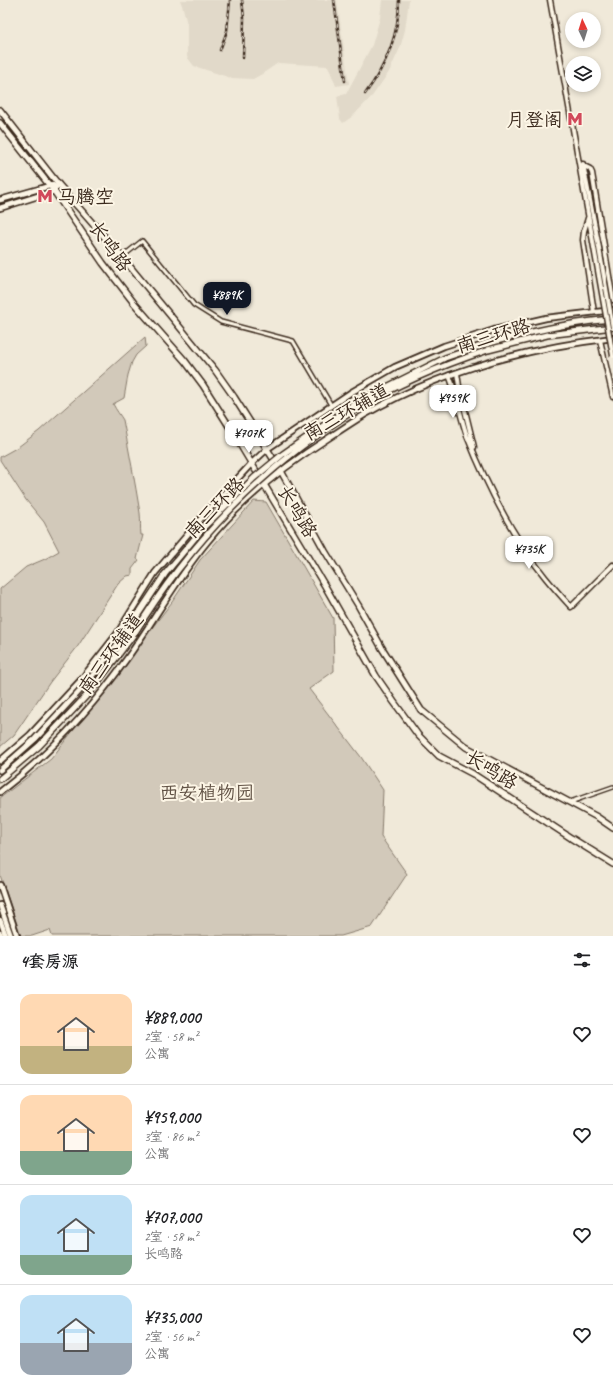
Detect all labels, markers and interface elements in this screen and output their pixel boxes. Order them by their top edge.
north arrow [565,12,601,48]
map controls [565,12,601,92]
button: layers [565,56,601,92]
place label: 月登阁 [506,108,563,132]
metro station icon: 月登阁 [566,110,584,128]
place label: 马腾空 [57,185,114,209]
metro station icon: 马腾空 [36,187,54,205]
street label: 长鸣路 [84,216,137,277]
pin: ¥889K [199,282,255,316]
text: ¥889K [212,287,242,303]
street label: 南三环路 [453,313,533,359]
street label: 南三环辅道 [299,378,394,446]
pin: ¥959K [425,385,481,419]
text: ¥959K [438,390,468,406]
pin: ¥707K [221,420,277,454]
text: ¥707K [234,425,264,441]
street label: 南三环路 [180,472,250,543]
street label: 长鸣路 [272,481,322,542]
pin: ¥735K [501,536,557,570]
text: ¥735K [514,541,544,557]
street label: 南三环辅道 [73,608,148,699]
street label: 长鸣路 [461,745,522,795]
park label: 西安植物园 [159,781,255,805]
icon: filters [571,949,593,971]
text: 4套房源 [20,951,79,972]
text: ¥889,000 [144,1007,201,1028]
icon: home [52,1010,100,1058]
icon: heart [571,1023,593,1045]
text: 2室 · 58 m² [144,1029,198,1045]
text: 公寓 [144,1046,170,1062]
text: ¥959,000 [144,1107,200,1128]
icon: home [52,1111,100,1159]
icon: heart [571,1124,593,1146]
text: 3室 · 86 m² [144,1129,198,1145]
text: 公寓 [144,1146,170,1162]
text: ¥707,000 [144,1207,201,1228]
icon: home [52,1211,100,1259]
icon: heart [571,1224,593,1246]
text: 2室 · 58 m² [144,1229,198,1245]
text: 长鸣路 [144,1246,183,1262]
text: ¥735,000 [144,1307,201,1328]
icon: home [52,1311,100,1359]
icon: heart [571,1324,593,1346]
text: 2室 · 56 m² [144,1329,198,1345]
text: 公寓 [144,1346,170,1362]

